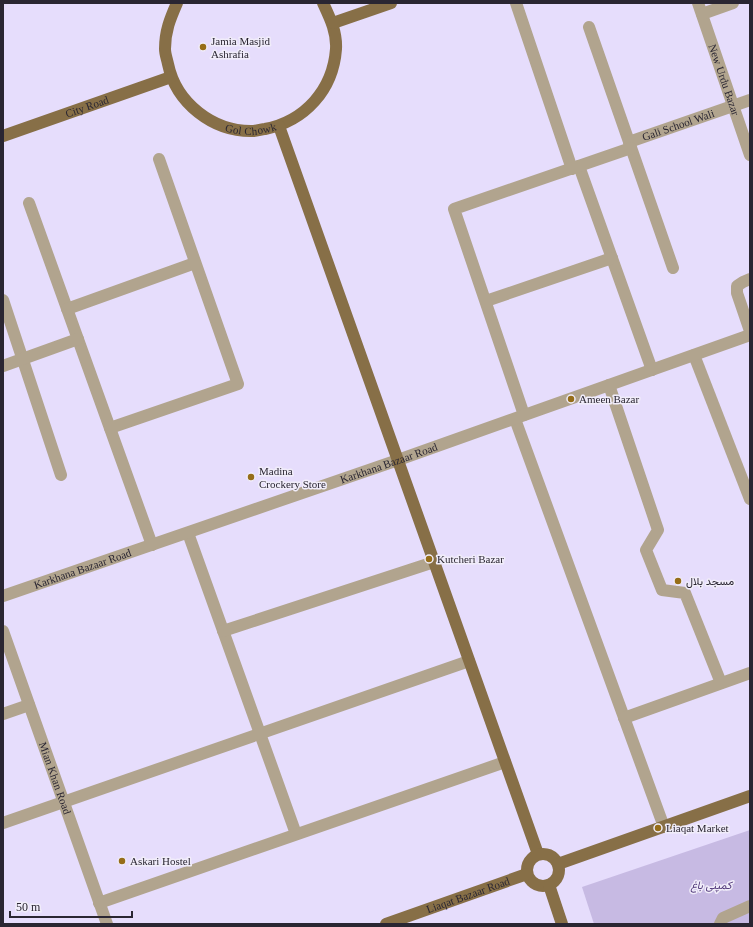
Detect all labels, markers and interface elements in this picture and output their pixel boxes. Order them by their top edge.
place label: Jamia Masjid Ashrafia [211,35,270,60]
marker: Jamia Masjid Ashrafia [198,42,208,52]
street label: New Urdu Bazar [706,42,742,117]
street label: City Road [64,93,111,120]
street label: Gali School Wali [641,107,716,143]
street label: Gol Chowk [224,120,278,137]
place label: Ameen Bazar [579,393,639,405]
marker: Ameen Bazar [566,394,576,404]
street label: Karkhana Bazaar Road [339,440,439,485]
place label: Madina Crockery Store [259,465,326,490]
marker: Madina Crockery Store [246,472,256,482]
street label: Karkhana Bazaar Road [32,546,133,591]
place label: Kutcheri Bazar [437,553,504,565]
marker: Kutcheri Bazar [424,554,434,564]
place label: مسجد بلال [686,575,734,588]
marker: مسجد بلال [673,576,683,586]
street label: Mian Khan Road [37,740,74,816]
place label: Liaqat Market [666,822,729,834]
marker: Liaqat Market [653,823,663,833]
place label: Askari Hostel [130,855,191,867]
marker: Askari Hostel [117,856,127,866]
street label: Liaqat Bazaar Road [425,874,512,915]
park label: کمپنی باغ [690,879,734,893]
scale bar [10,893,132,919]
text: 50 m [16,900,41,914]

